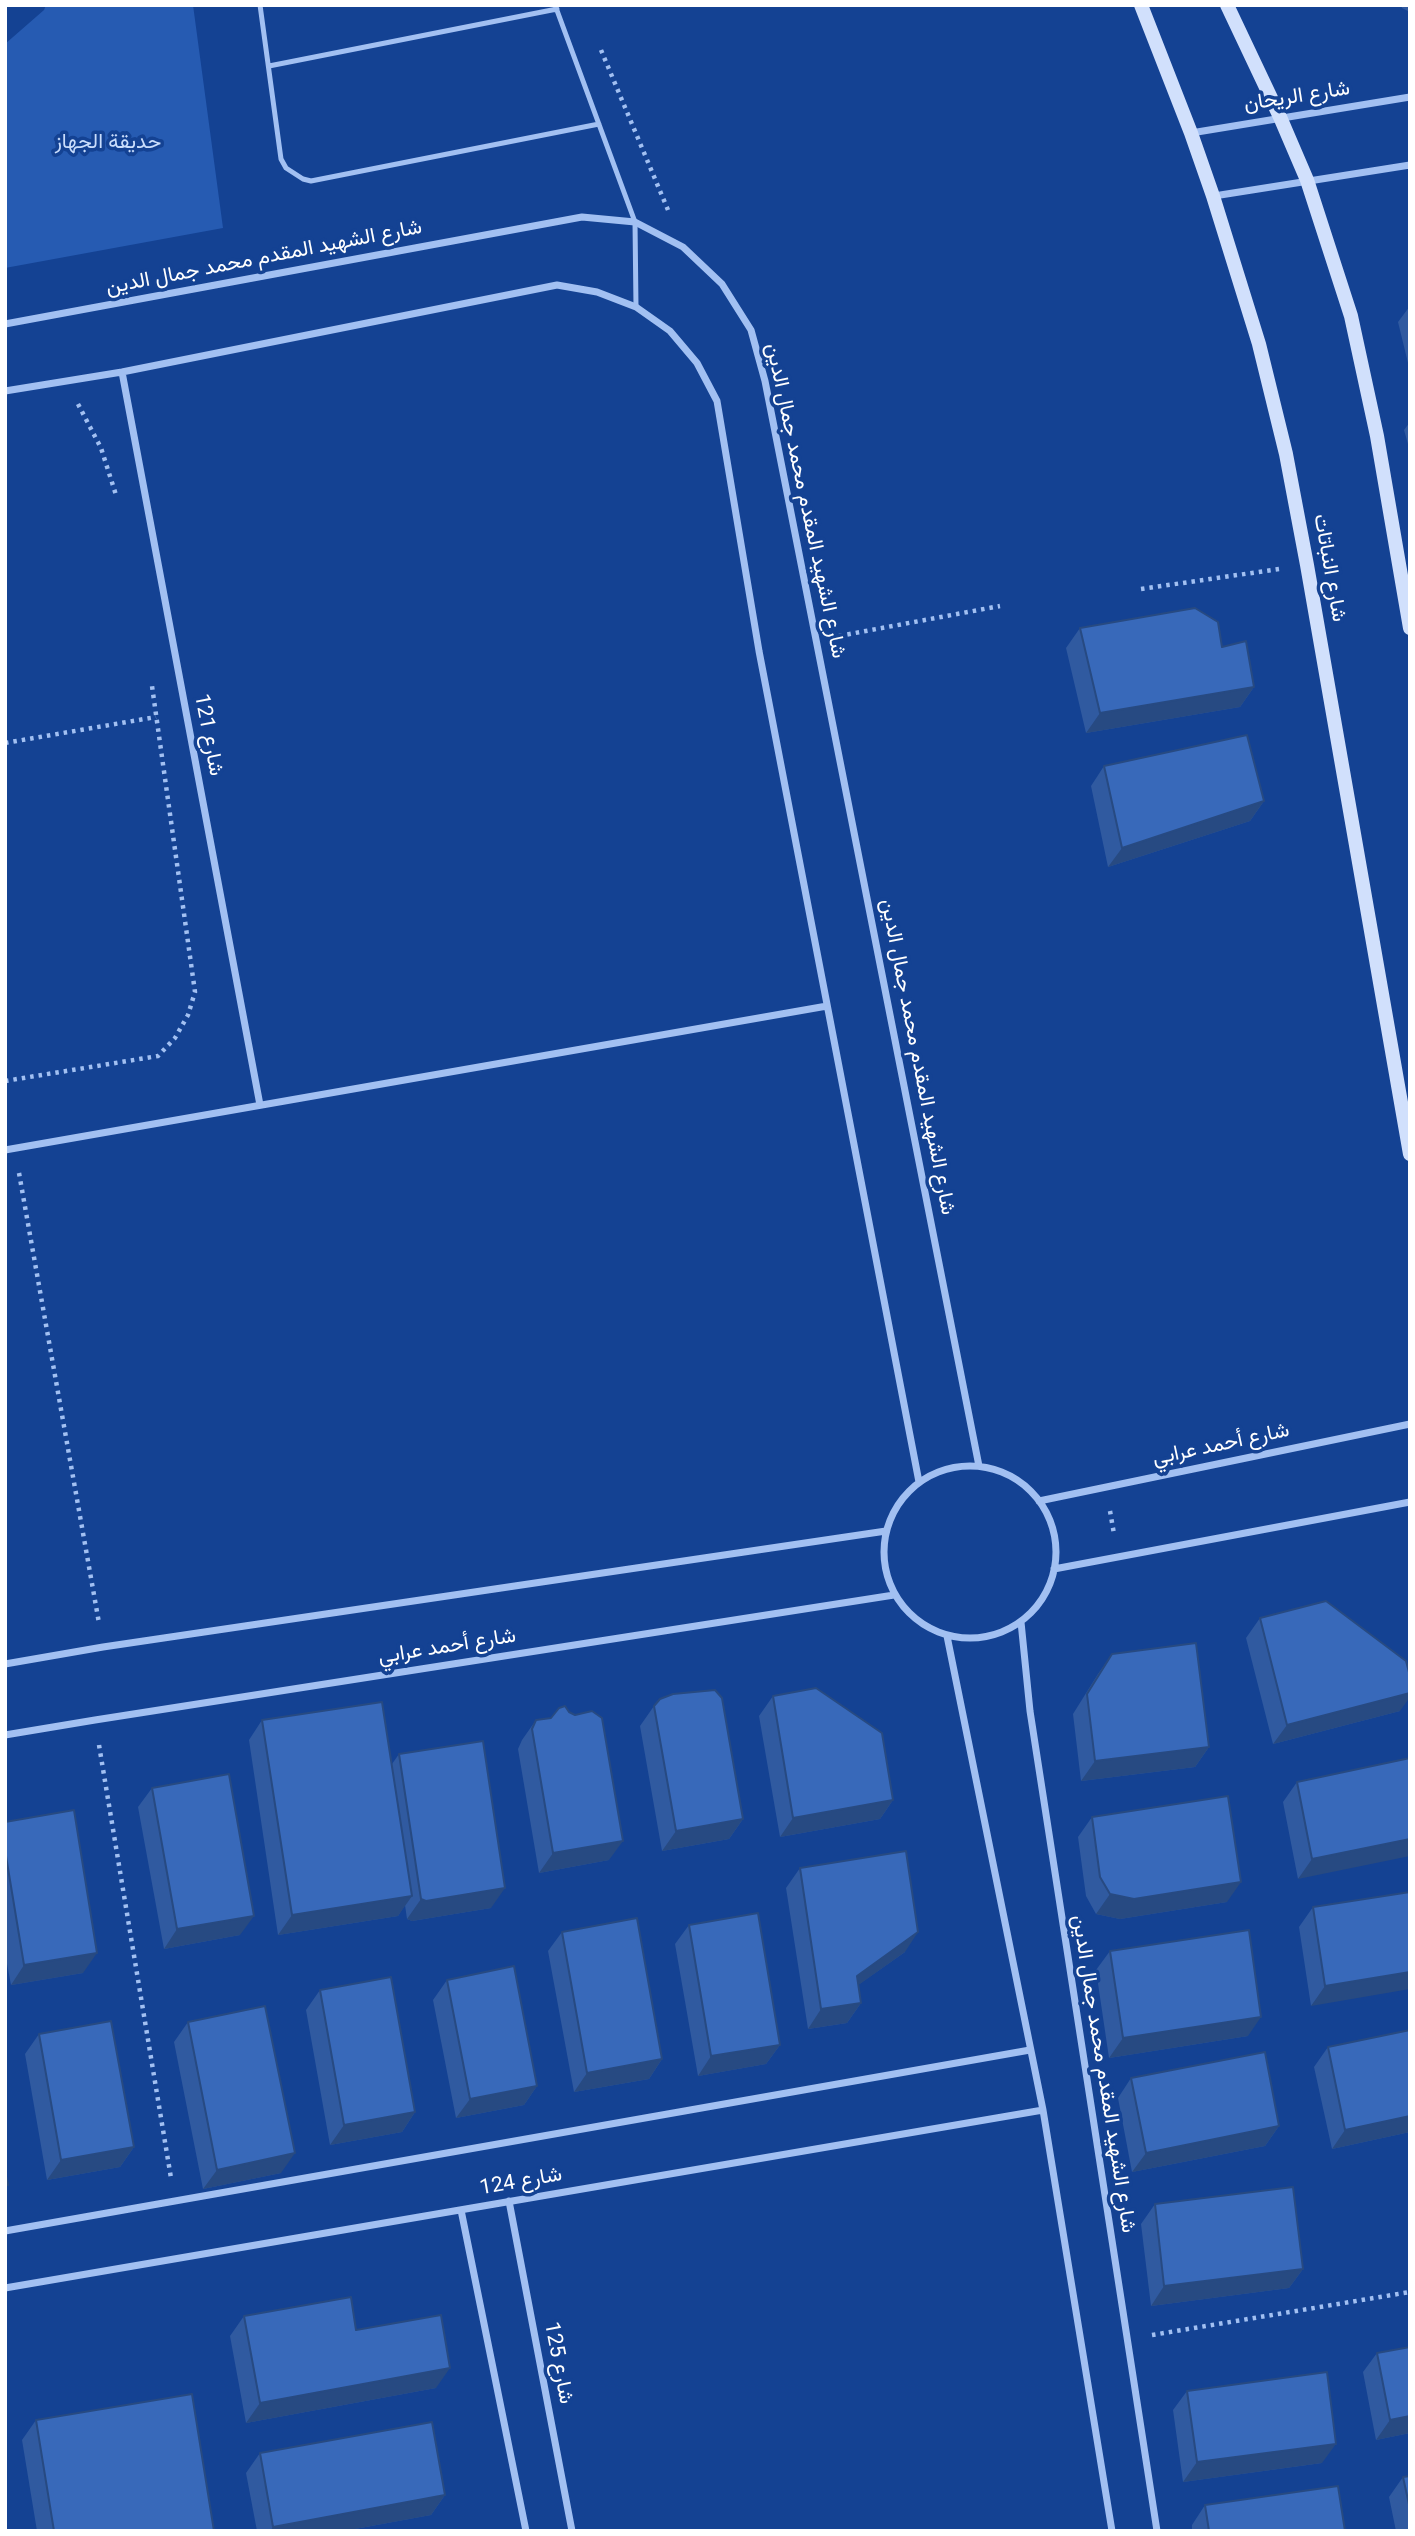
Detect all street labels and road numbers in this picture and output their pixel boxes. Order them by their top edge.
street label: شارع الريحان [1242,76,1352,118]
street label: شارع الشهيد المقدم محمد جمال الدين [104,215,424,301]
street label: شارع الشهيد المقدم محمد جمال الدين [759,341,851,661]
street label: شارع النباتات [1307,512,1351,624]
street label: شارع 121 [188,692,228,778]
street label: شارع الشهيد المقدم محمد جمال الدين [874,897,960,1217]
street label: شارع أحمد عرابي [1150,1418,1292,1472]
street label: شارع أحمد عرابي [376,1624,518,1670]
street label: شارع الشهيد المقدم محمد جمال الدين [1065,1913,1141,2235]
street label: شارع 124 [478,2162,564,2202]
street label: شارع 125 [538,2320,578,2406]

